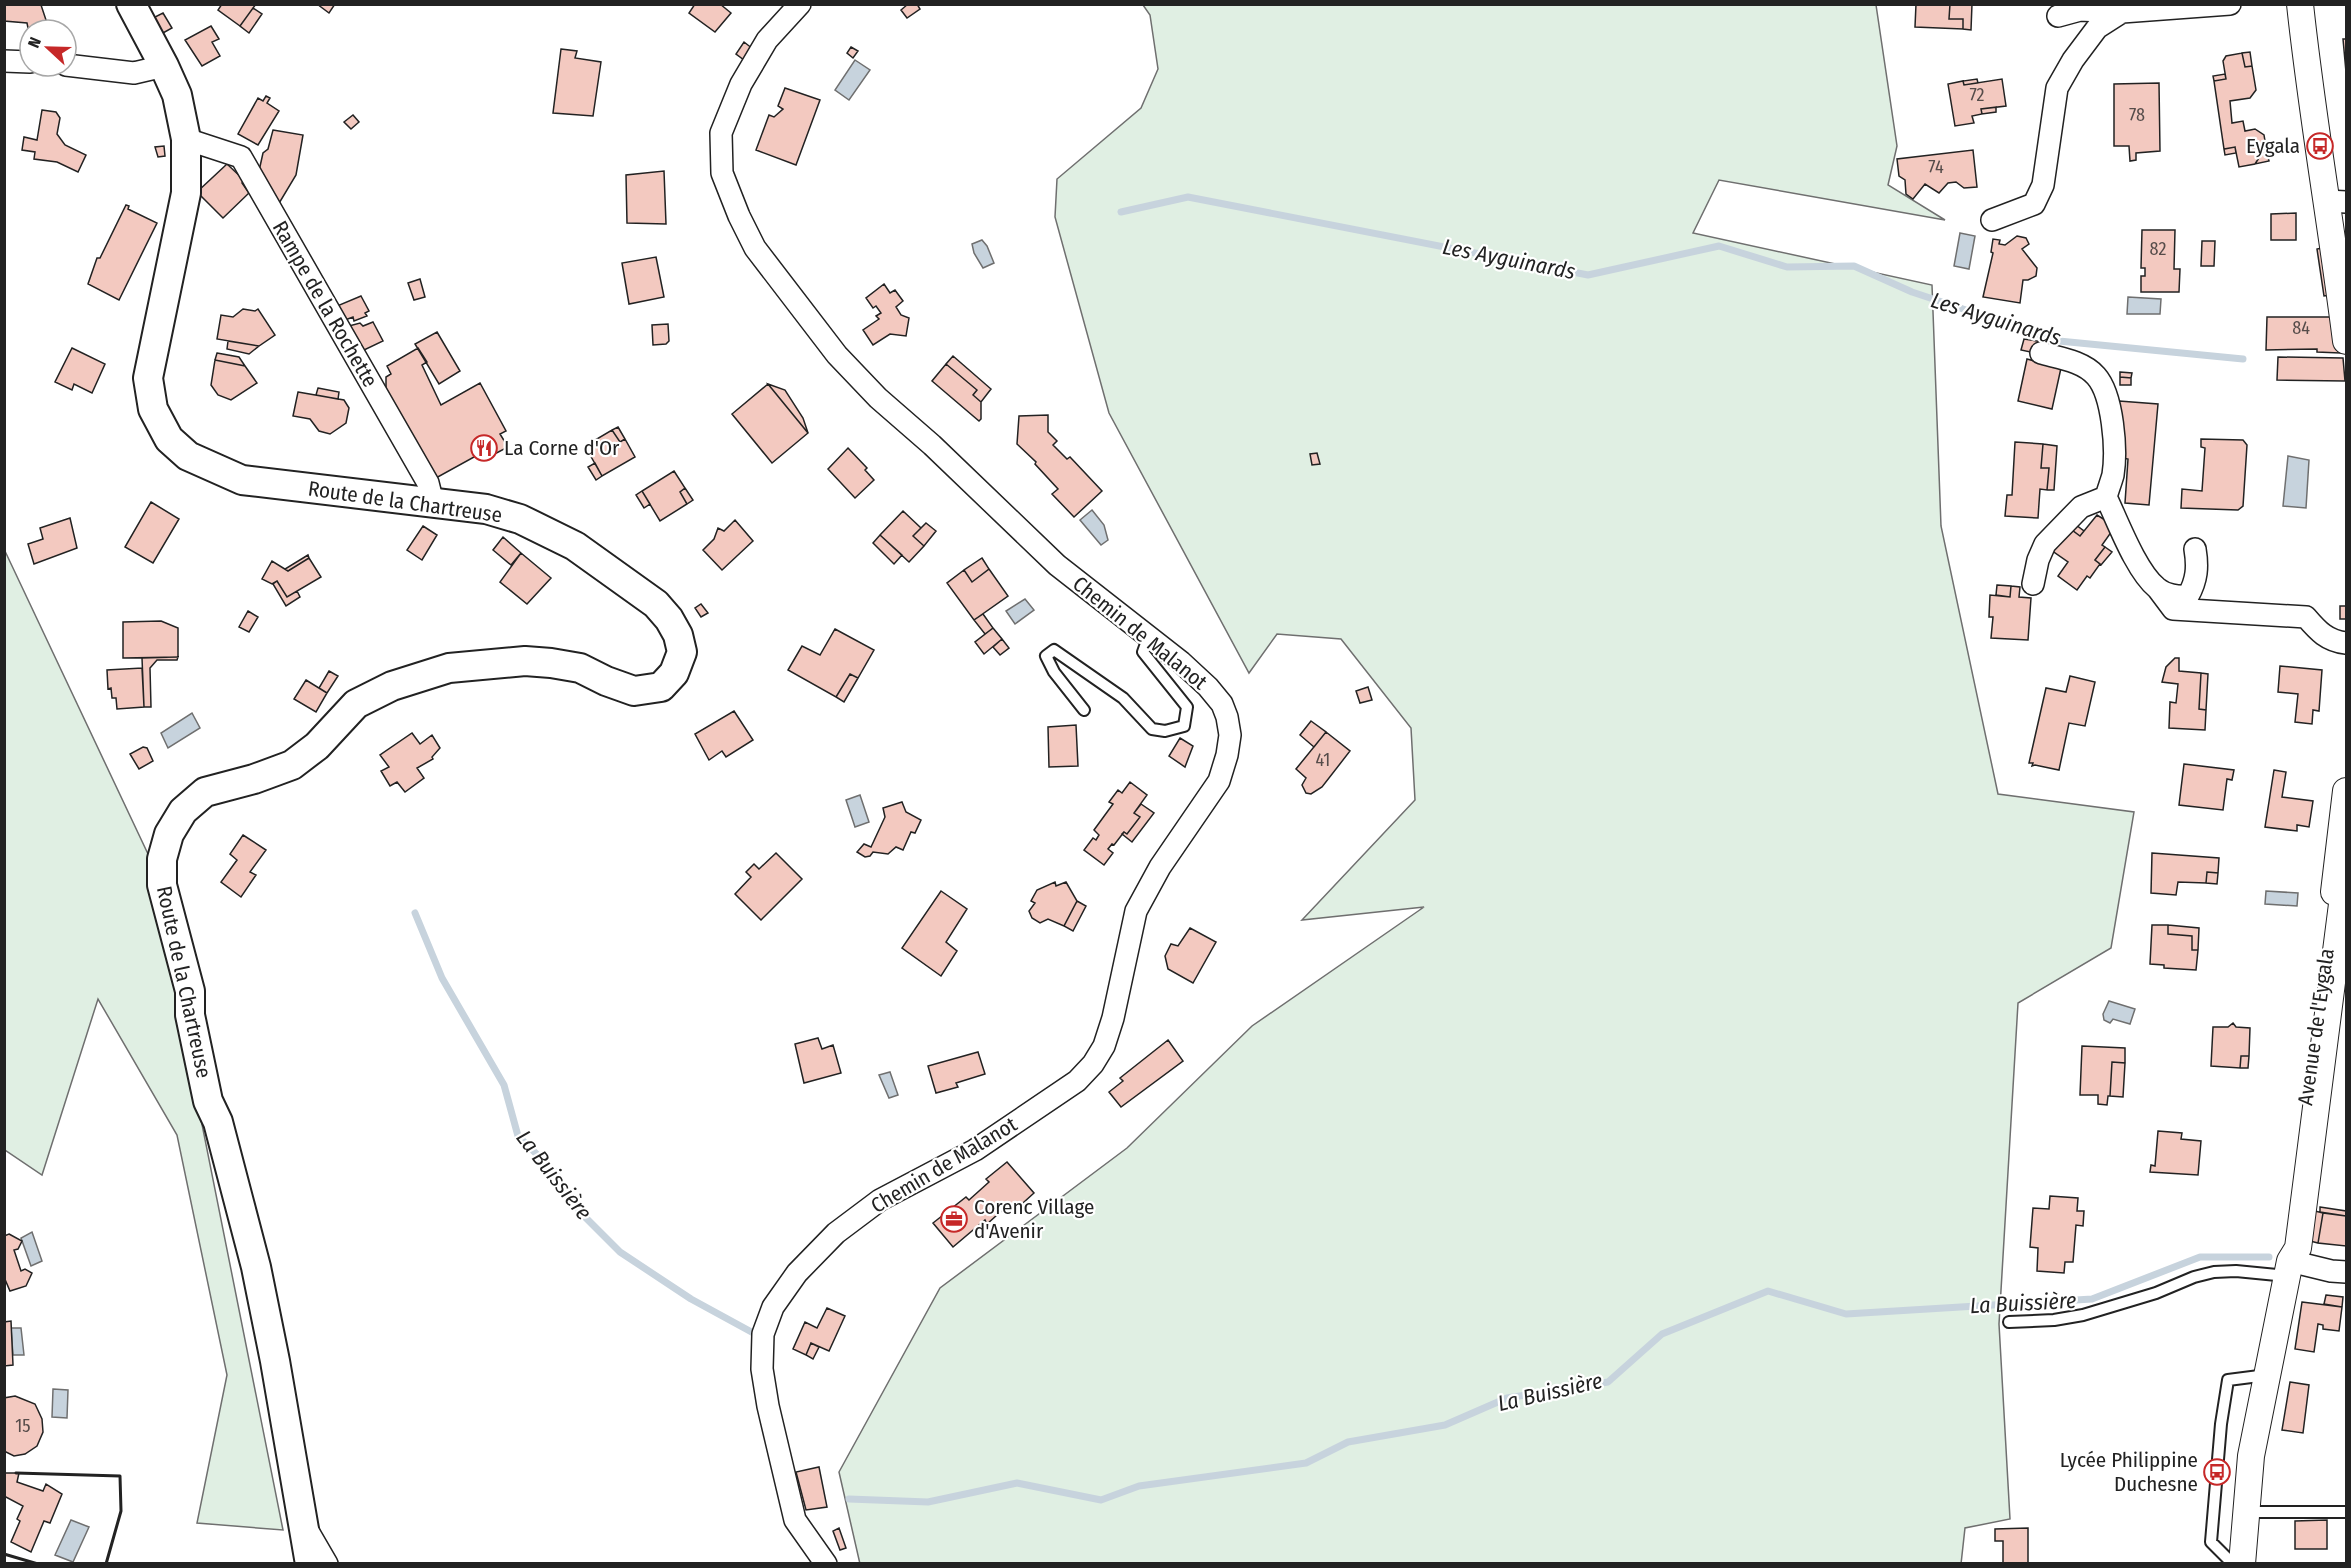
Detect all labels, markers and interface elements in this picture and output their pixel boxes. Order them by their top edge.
north arrow [18,18,78,78]
text: N [24,35,45,51]
house number: 72 [1969,84,1985,106]
house number: 78 [2129,104,2145,126]
bus stop icon: Eygala [2305,131,2335,161]
place label: Eygala [2246,133,2300,159]
house number: 74 [1928,156,1944,178]
street label: Rampe de la Rochette [267,216,383,392]
water label: Les Ayguinards [1440,233,1578,285]
house number: 82 [2150,238,2166,260]
water label: Les Ayguinards [1928,286,2064,352]
house number: 84 [2292,317,2310,339]
restaurant icon: La Corne d'Or [469,433,499,463]
place label: La Corne d'Or [504,435,620,461]
street label: Route de la Chartreuse [306,476,504,528]
street label: Chemin de Malanot [1067,571,1213,695]
house number: 41 [1316,749,1330,771]
street label: Route de la Chartreuse [151,884,217,1080]
street label: Avenue de l'Eygala [2292,947,2340,1107]
street label: Chemin de Malanot [866,1111,1022,1219]
water label: La Buissière [511,1125,597,1225]
place label: Corenc Village d'Avenir [974,1194,1094,1244]
office icon: Corenc Village d'Avenir [939,1204,969,1234]
water label: La Buissière [1969,1287,2077,1319]
water label: La Buissière [1495,1367,1605,1417]
house number: 15 [15,1415,31,1437]
place label: Lycée Philippine Duchesne [2060,1447,2198,1497]
bus stop icon: Lycée Philippine Duchesne [2202,1457,2232,1487]

